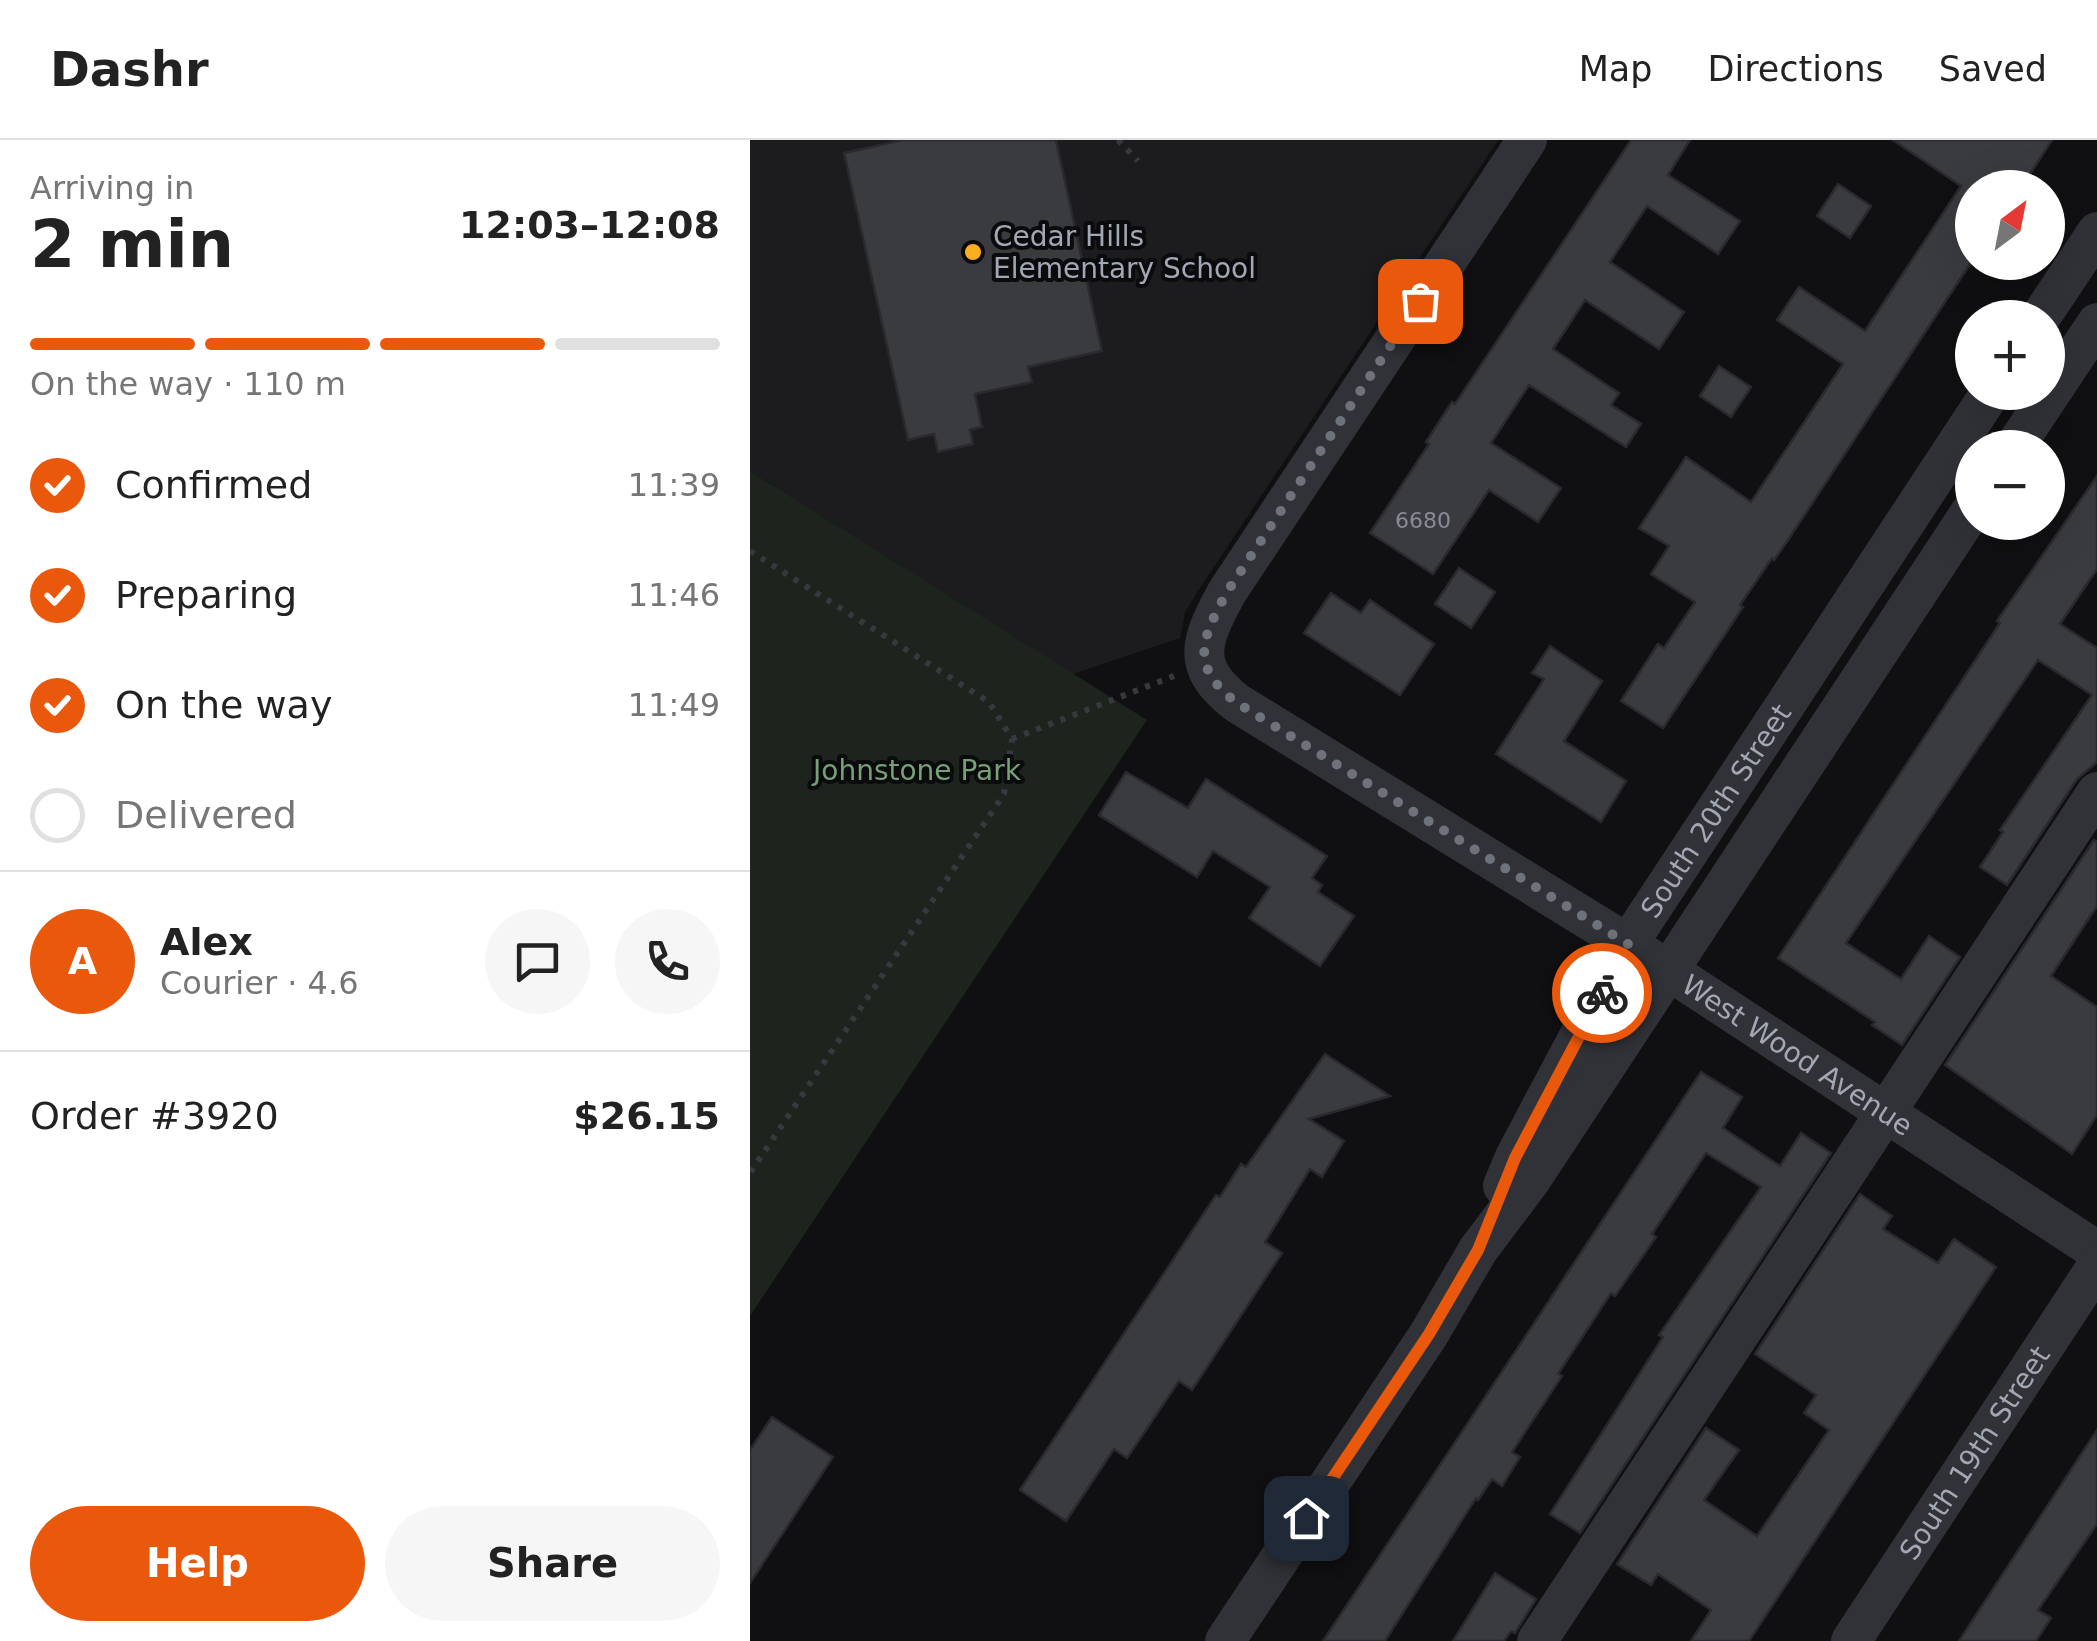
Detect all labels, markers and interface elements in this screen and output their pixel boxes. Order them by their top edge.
text: Dashr [50,41,209,97]
text: Map [1579,49,1653,89]
text: Directions [1708,49,1884,89]
text: Saved [1939,49,2047,89]
text: Arriving in [30,169,194,207]
north arrow [1955,170,2065,280]
map controls [1955,170,2065,540]
text: 12:03–12:08 [459,203,720,247]
text: 2 min [30,207,234,282]
place label: Cedar Hills Elementary School [993,220,1256,285]
marker: Cedar Hills Elementary School [962,241,984,263]
pin [1378,259,1463,344]
icon: bag [1393,274,1448,329]
button: + [1955,300,2065,410]
text: On the way · 110 m [30,365,346,403]
button: − [1955,430,2065,540]
icon: check [30,458,85,513]
text: Confirmed [115,463,312,507]
text: 11:39 [628,466,720,504]
house number: 6680 [1395,508,1451,533]
icon: check [30,568,85,623]
text: Preparing [115,573,297,617]
text: 11:46 [628,576,720,614]
icon: check [30,678,85,733]
text: On the way [115,683,332,727]
text: 11:49 [628,686,720,724]
street label: South 20th Street [1634,698,1798,924]
park label: Johnstone Park [811,754,1022,787]
text: Delivered [115,793,297,837]
button: chat [485,909,590,1014]
button: phone [615,909,720,1014]
text: Alex [160,920,253,964]
text: A [68,939,97,983]
courier [1552,943,1652,1043]
text: Courier · 4.6 [160,964,359,1002]
icon: bike [1575,966,1630,1021]
street label: West Wood Avenue [1676,968,1919,1143]
text: Order #3920 [30,1094,279,1138]
text: $26.15 [573,1094,720,1138]
street label: South 19th Street [1893,1340,2057,1566]
pin [1264,1476,1349,1561]
icon: home [1279,1491,1334,1546]
button: Help [30,1506,365,1621]
button: Share [385,1506,720,1621]

